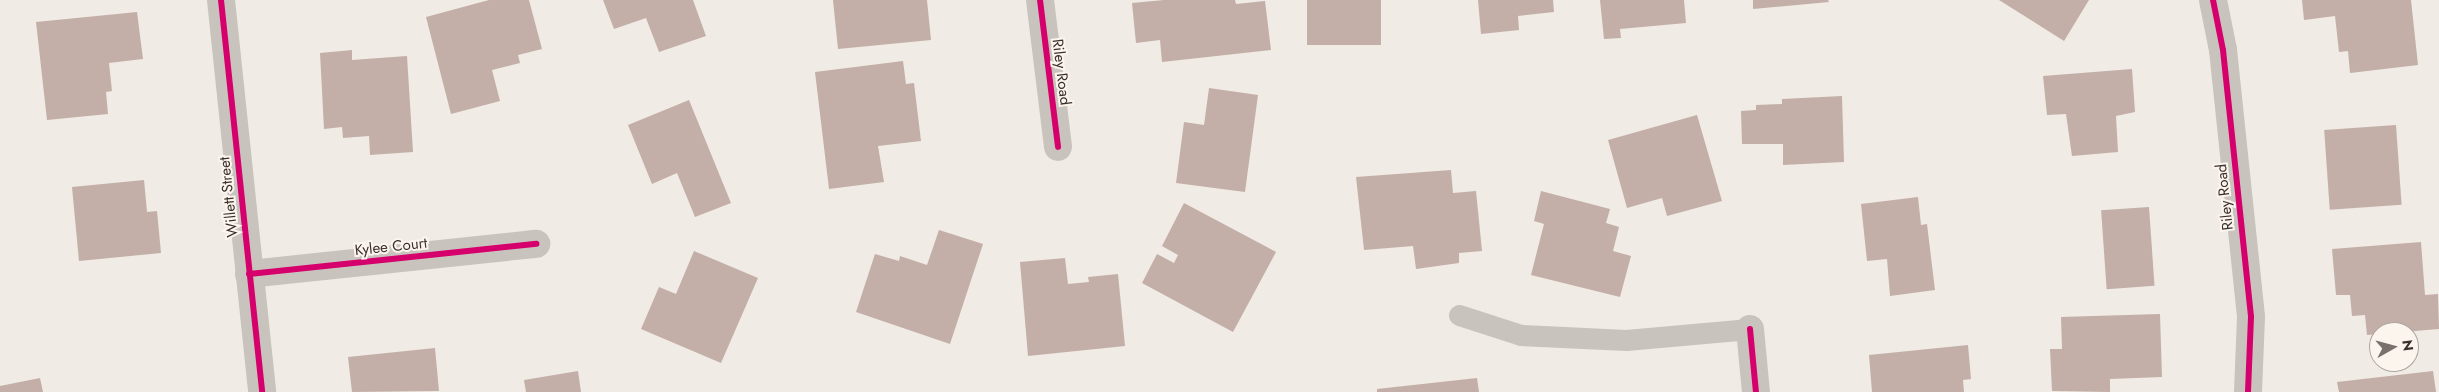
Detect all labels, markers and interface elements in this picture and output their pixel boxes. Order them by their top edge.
street label: Riley Road [1048,38,1074,106]
street label: Willett Street [216,156,242,238]
street label: Riley Road [2213,163,2237,231]
street label: Kylee Court [354,234,428,260]
north arrow [2369,322,2419,372]
text: N [2397,339,2418,352]

